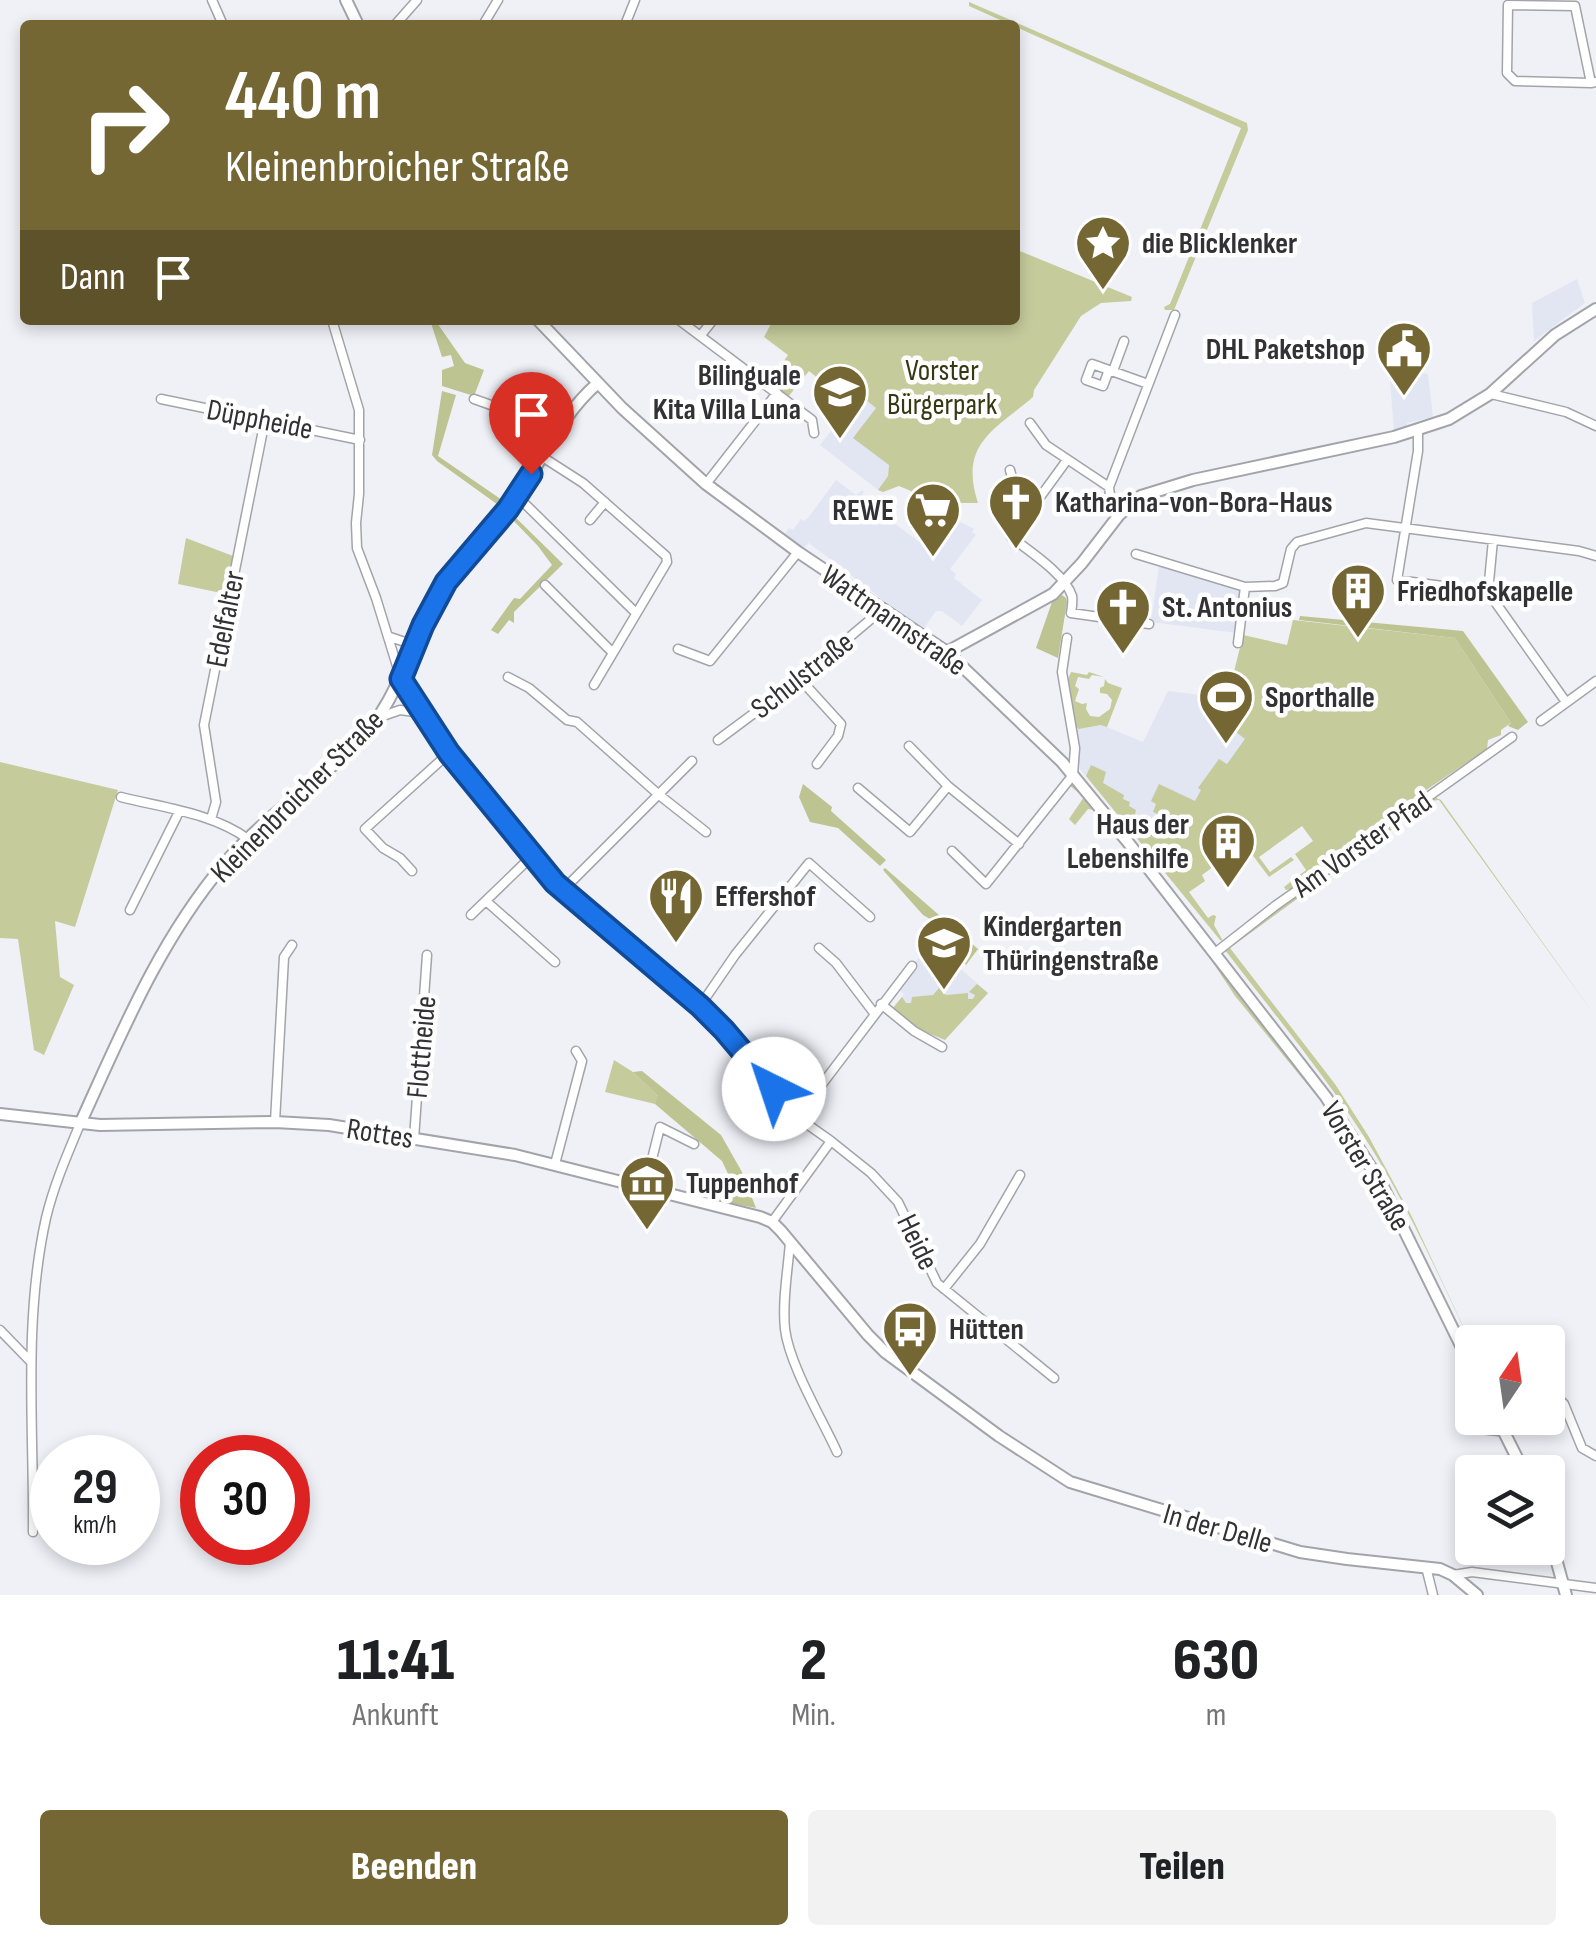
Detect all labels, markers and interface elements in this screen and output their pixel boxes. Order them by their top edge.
text: 440 m [225,55,381,139]
icon: right [60,60,190,190]
text: Kleinenbroicher Straße [225,140,570,195]
place icon: die Blicklenker [1073,213,1133,292]
place label: die Blicklenker [1142,226,1297,262]
icon: arrive [146,250,201,305]
text: Dann [60,255,126,300]
public building icon: DHL Paketshop [1374,319,1434,398]
place label: DHL Paketshop [1206,332,1365,368]
park label: Vorster Bürgerpark [887,353,998,423]
place label: Bilinguale Kita Villa Luna [653,358,801,428]
school or university icon: Bilinguale Kita Villa Luna [810,362,870,441]
pin [489,372,574,475]
icon: arrive [504,387,559,442]
street label: Düppheide [204,392,316,448]
church icon: Katharina-von-Bora-Haus [986,472,1046,551]
supermarket icon: REWE [903,480,963,559]
place label: Katharina-von-Bora-Haus [1055,485,1332,521]
place label: REWE [832,493,894,529]
street label: Wattmannstraße [814,558,973,684]
building icon: Friedhofskapelle [1328,561,1388,640]
street label: Edelfalter [199,568,253,670]
place label: Friedhofskapelle [1397,574,1573,610]
church icon: St. Antonius [1093,577,1153,656]
place label: St. Antonius [1162,590,1292,626]
street label: Schulstraße [744,625,861,727]
sports icon: Sporthalle [1196,667,1256,746]
place label: Sporthalle [1265,680,1375,716]
street label: Kleinenbroicher Straße [204,703,392,891]
street label: Am Vorster Pfad [1285,784,1439,906]
place label: Haus der Lebenshilfe [1067,807,1189,877]
building icon: Haus der Lebenshilfe [1198,811,1258,890]
restaurant icon: Effershof [646,866,706,945]
place label: Effershof [715,879,816,915]
place label: Kindergarten Thüringenstraße [983,909,1159,979]
school or university icon: Kindergarten Thüringenstraße [914,913,974,992]
street label: Flottheide [400,994,444,1100]
position arrow [722,1037,826,1141]
street label: Vorster Straße [1312,1095,1418,1238]
street label: Rottes [344,1111,416,1157]
museum icon: Tuppenhof [617,1153,677,1232]
place label: Tuppenhof [686,1166,799,1202]
street label: Heide [888,1209,946,1276]
bus stop icon: Hütten [880,1299,940,1378]
place label: Hütten [949,1312,1024,1348]
north arrow [1455,1325,1565,1435]
map controls [1455,1325,1565,1565]
speed limit sign: 30 [180,1435,310,1565]
button: layers [1455,1455,1565,1565]
text: 29 [72,1458,118,1518]
street label: In der Delle [1159,1496,1276,1562]
text: km/h [73,1510,117,1541]
text: 11:41 [337,1625,454,1697]
text: 2 [800,1625,827,1697]
text: 630 [1173,1625,1259,1697]
text: Ankunft [352,1696,439,1735]
text: Min. [791,1696,836,1735]
text: m [1206,1696,1226,1735]
button: Beenden [40,1810,788,1925]
button: Teilen [808,1810,1556,1925]

